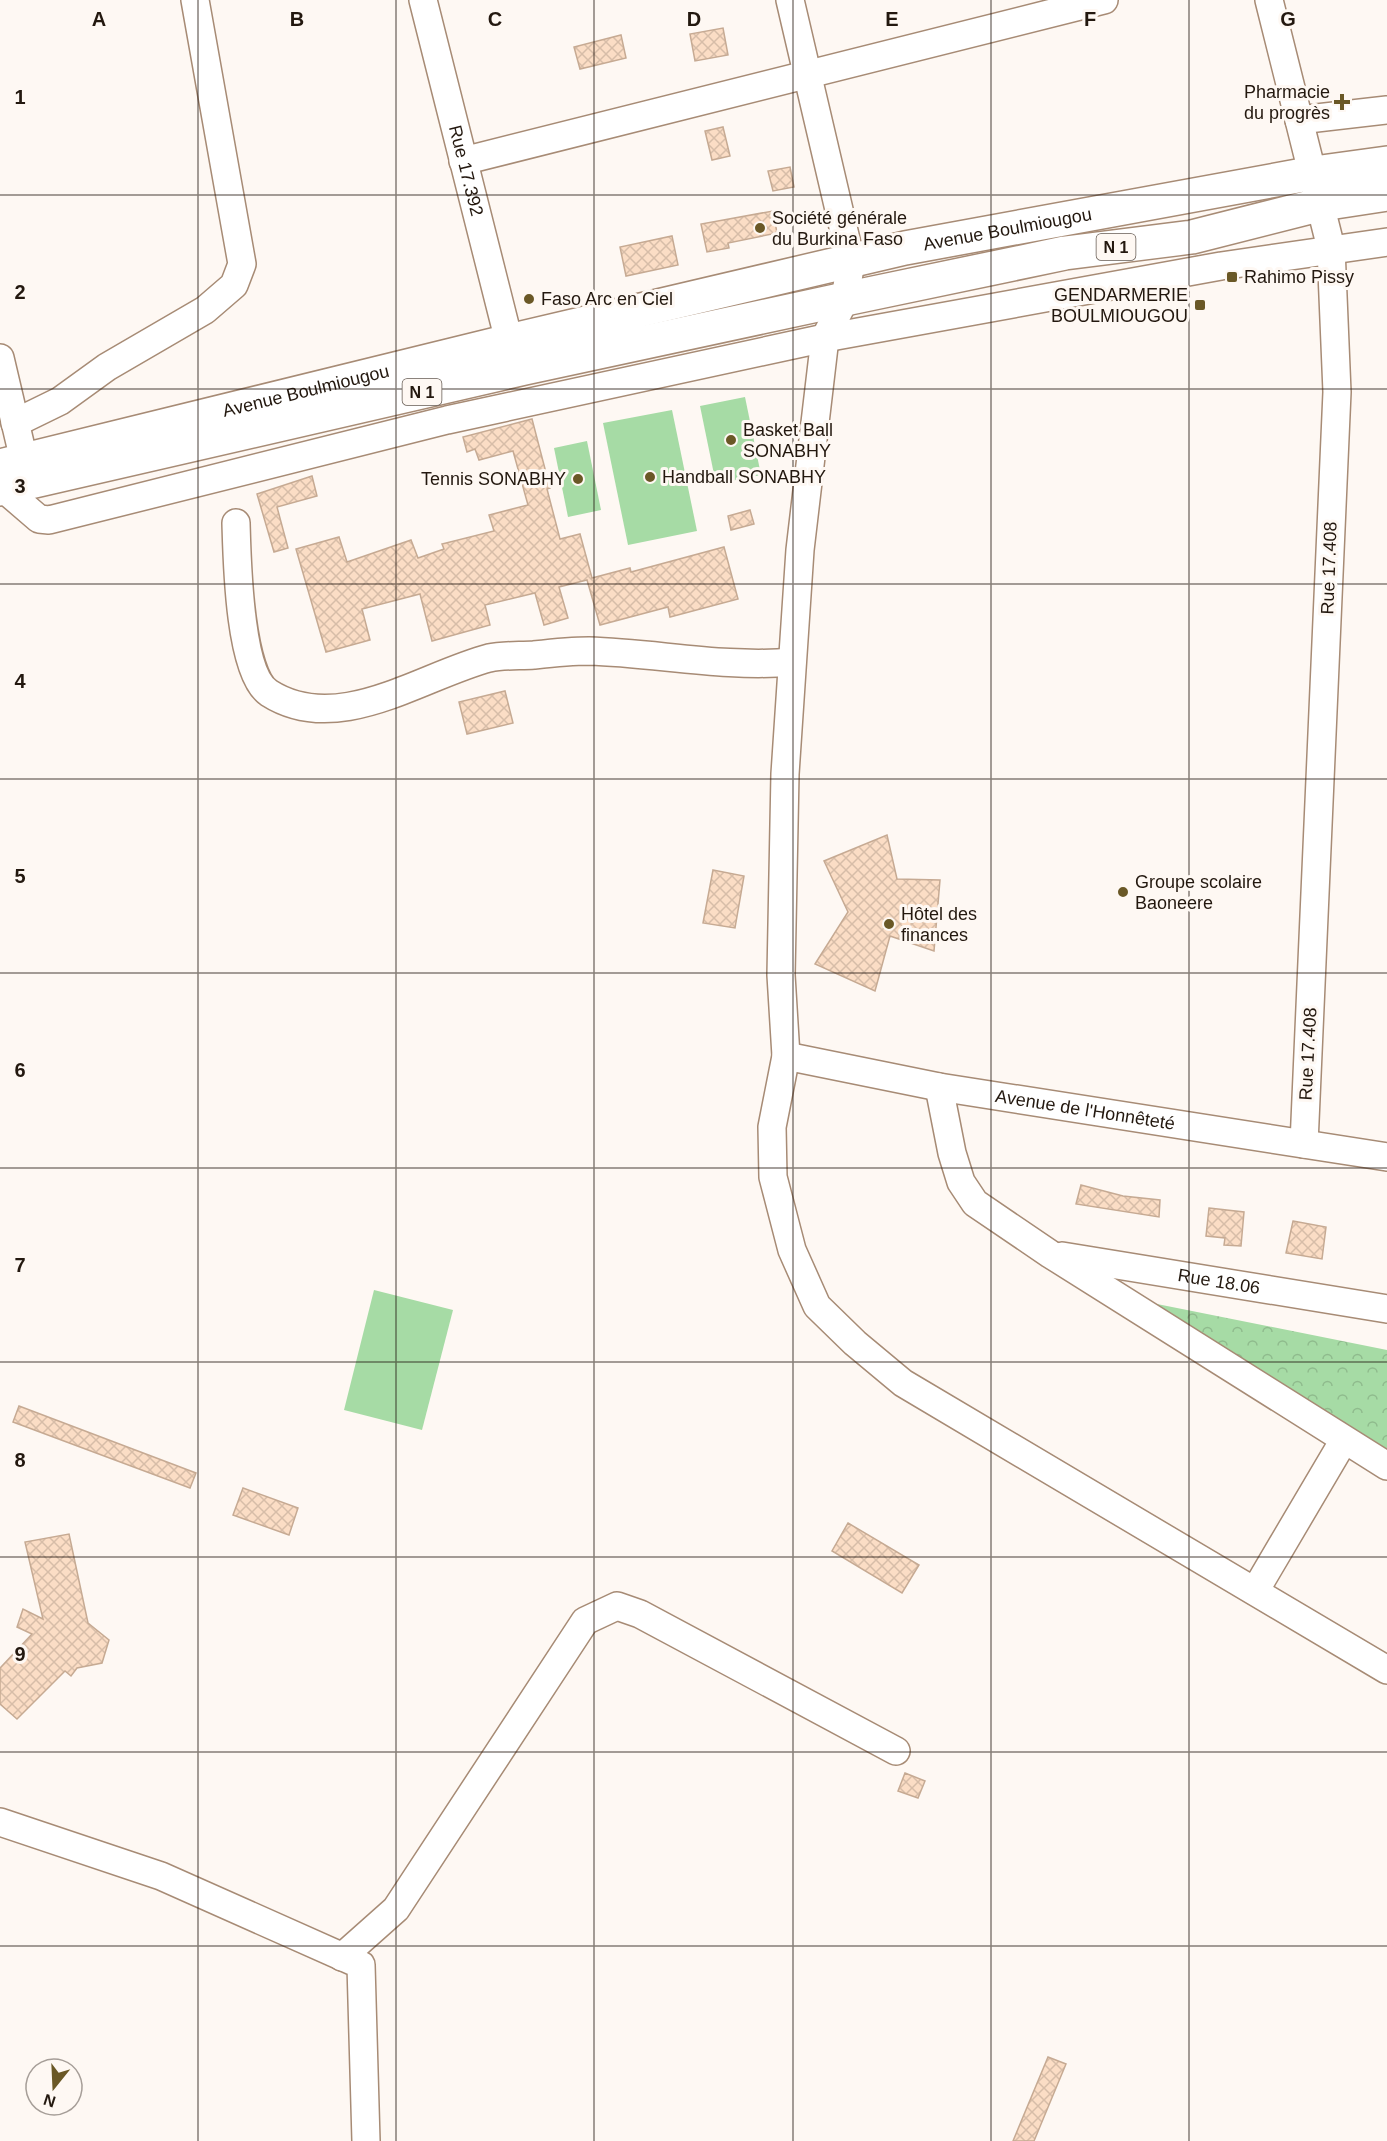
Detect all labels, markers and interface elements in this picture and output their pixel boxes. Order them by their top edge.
text: A [92,8,106,30]
text: B [290,8,304,30]
text: C [488,8,502,30]
text: D [687,8,701,30]
text: E [885,8,899,30]
text: F [1084,8,1096,30]
text: G [1280,8,1296,30]
place label: Pharmacie du progrès [1244,82,1330,123]
text: 1 [14,86,26,108]
marker: Pharmacie du progrès [1335,95,1349,109]
street label: Rue 17.392 [445,123,487,218]
street label: Avenue Boulmiougou [922,204,1093,254]
place label: Société générale du Burkina Faso [772,208,907,249]
marker: Société générale du Burkina Faso [753,221,767,235]
road number: N 1 [1096,234,1136,260]
place label: Rahimo Pissy [1244,267,1354,287]
marker: Rahimo Pissy [1225,270,1239,284]
text: 2 [14,281,26,303]
place label: GENDARMERIE BOULMIOUGOU [1051,285,1188,326]
place label: Faso Arc en Ciel [541,289,673,309]
marker: Faso Arc en Ciel [522,292,536,306]
marker: GENDARMERIE BOULMIOUGOU [1193,298,1207,312]
street label: Avenue Boulmiougou [221,361,391,421]
road number: N 1 [402,379,442,405]
place label: Basket Ball SONABHY [743,420,833,461]
marker: Basket Ball SONABHY [724,433,738,447]
place label: Handball SONABHY [662,467,826,487]
place label: Tennis SONABHY [421,469,566,489]
marker: Handball SONABHY [643,470,657,484]
marker: Tennis SONABHY [571,472,585,486]
text: 3 [14,475,26,497]
street label: Rue 17.408 [1317,521,1341,615]
text: 4 [14,670,26,692]
text: 5 [14,865,26,887]
place label: Groupe scolaire Baoneere [1135,872,1262,913]
marker: Groupe scolaire Baoneere [1116,885,1130,899]
place label: Hôtel des finances [901,904,977,945]
marker: Hôtel des finances [882,917,896,931]
street label: Rue 17.408 [1296,1007,1320,1101]
text: 6 [14,1059,26,1081]
street label: Avenue de l'Honnêteté [994,1086,1176,1134]
text: 7 [14,1254,26,1276]
street label: Rue 18.06 [1176,1265,1262,1298]
text: 8 [14,1449,26,1471]
text: 9 [14,1643,26,1665]
north arrow [24,2057,84,2117]
text: N [41,2091,58,2111]

